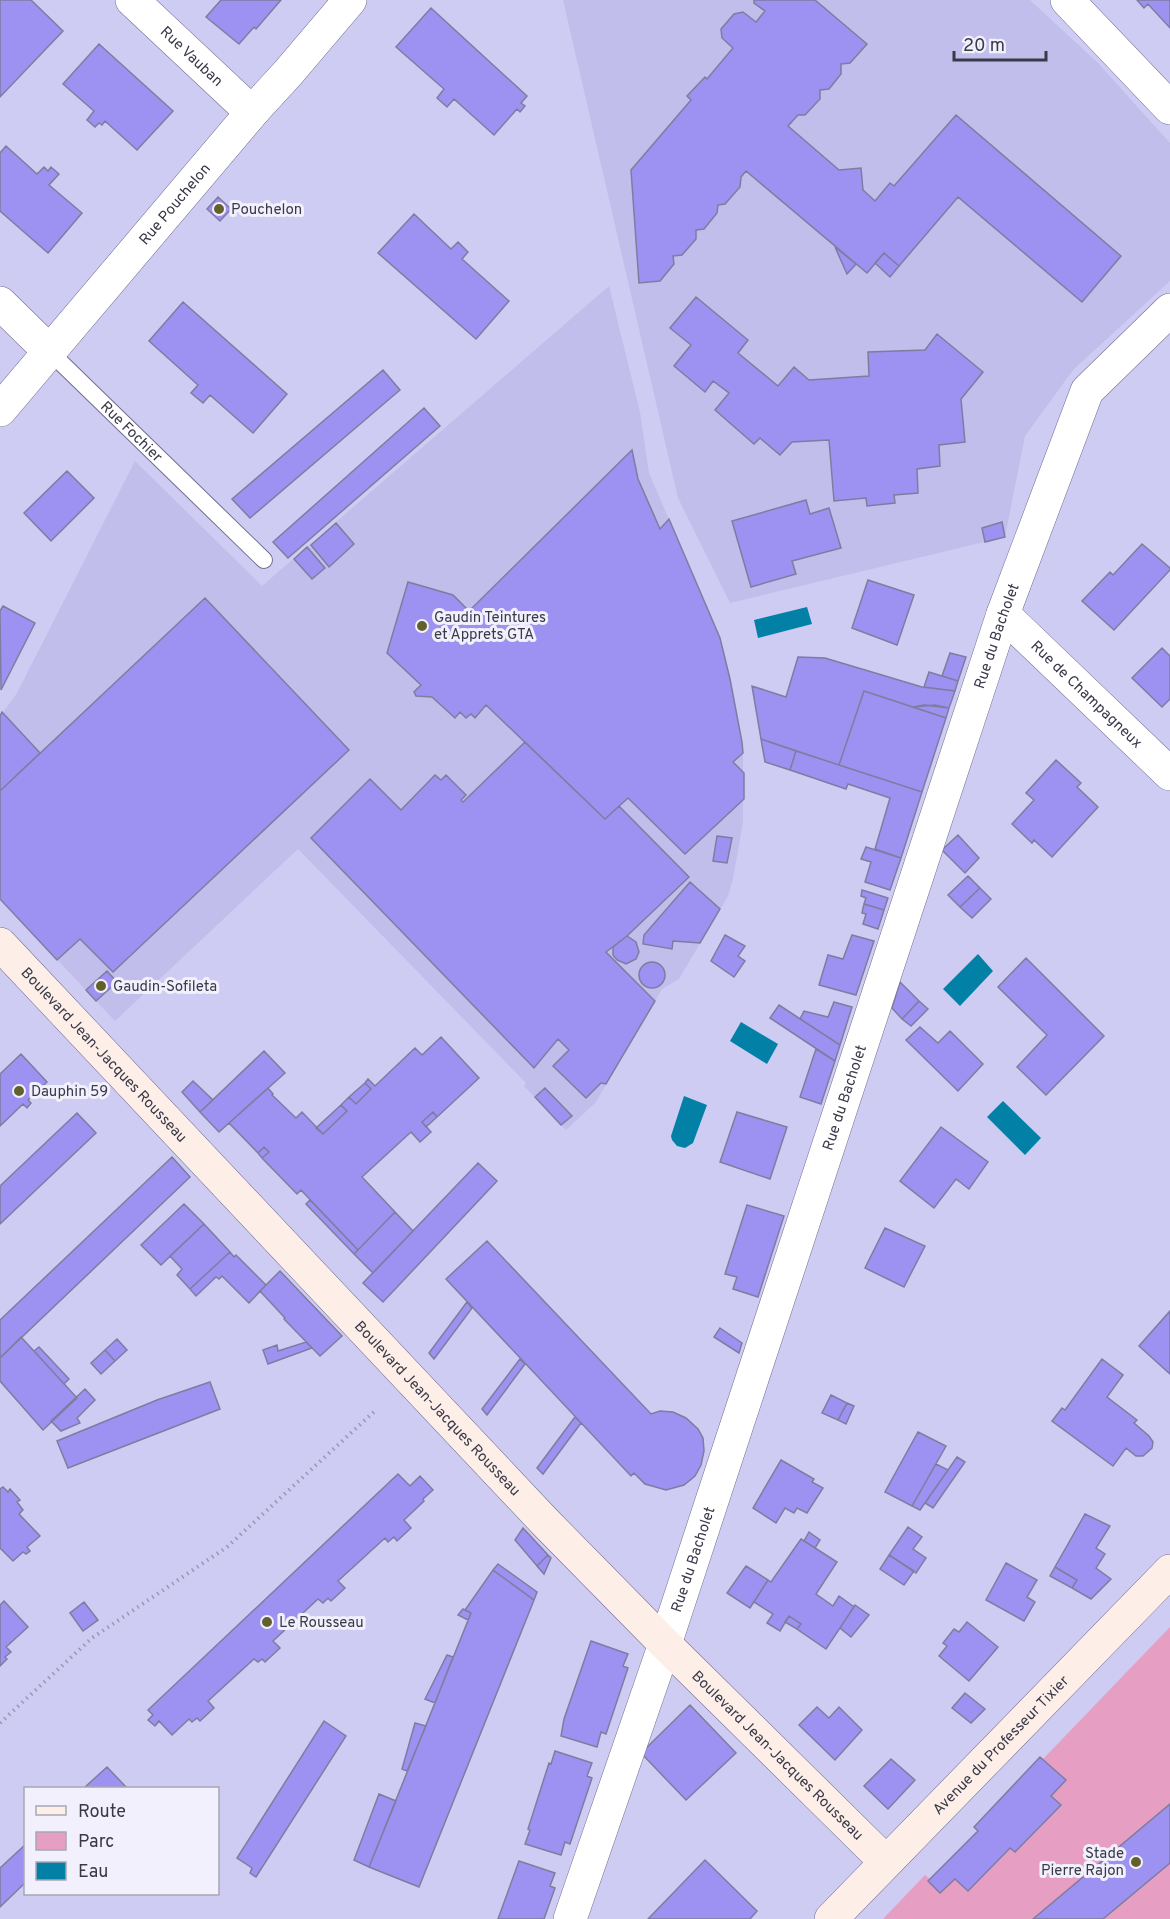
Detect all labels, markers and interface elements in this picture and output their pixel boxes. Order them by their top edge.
street label: Rue Vauban [155,23,226,91]
scale bar [954,24,1046,62]
text: 20 m [963,35,1005,58]
street label: Rue Pouchelon [136,160,215,250]
place label: Pouchelon [231,201,302,220]
marker: Pouchelon [212,202,226,216]
street label: Rue Fochier [96,398,166,467]
street label: Rue du Bacholet [971,581,1025,692]
place label: Gaudin Teintures et Apprets GTA [434,609,546,645]
marker: Gaudin Teintures et Apprets GTA [415,619,429,633]
street label: Rue de Champagneux [1026,637,1146,753]
street label: Boulevard Jean-Jacques Rousseau [16,964,190,1147]
place label: Gaudin-Sofileta [113,978,217,997]
marker: Gaudin-Sofileta [94,979,108,993]
street label: Rue du Bacholet [819,1043,872,1153]
place label: Dauphin 59 [31,1083,108,1102]
marker: Dauphin 59 [12,1084,26,1098]
street label: Boulevard Jean-Jacques Rousseau [349,1318,524,1501]
street label: Rue du Bacholet [668,1504,720,1615]
place label: Le Rousseau [279,1614,364,1633]
marker: Le Rousseau [260,1615,274,1629]
street label: Boulevard Jean-Jacques Rousseau [687,1667,867,1845]
street label: Avenue du Professeur Tixier [929,1672,1074,1820]
legend [24,1787,219,1895]
text: Route [78,1801,126,1824]
text: Parc [78,1831,114,1854]
place label: Stade Pierre Rajon [1041,1845,1124,1881]
marker: Stade Pierre Rajon [1129,1855,1143,1869]
text: Eau [78,1861,108,1884]

